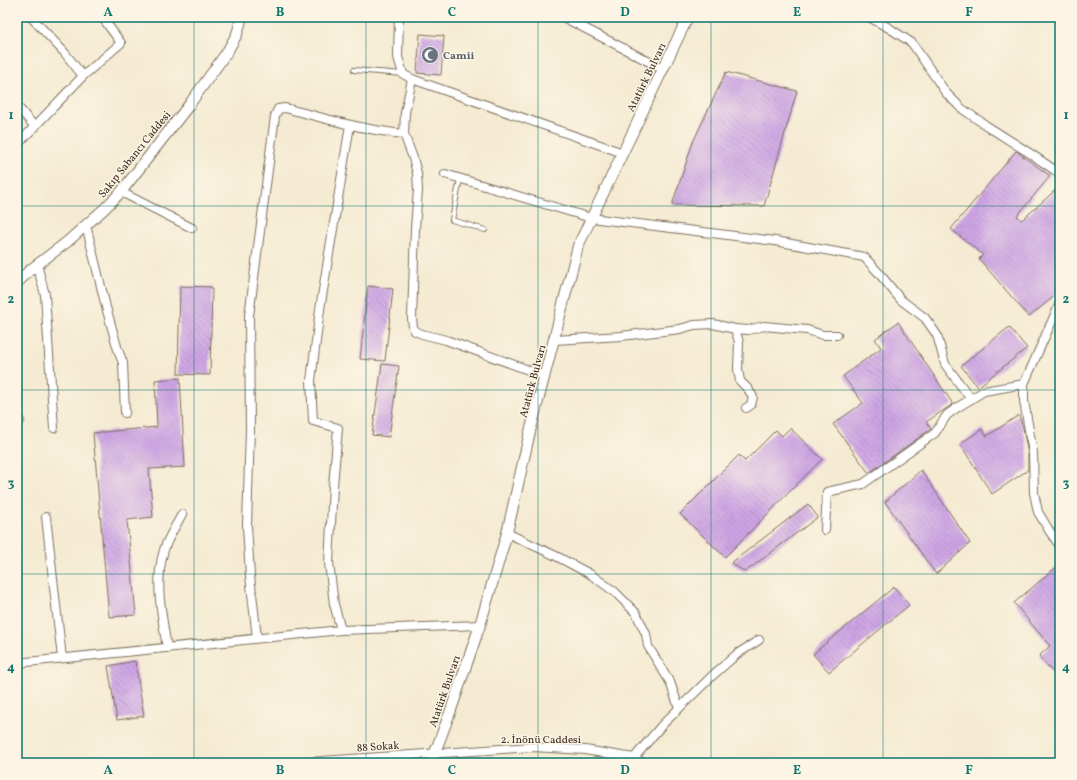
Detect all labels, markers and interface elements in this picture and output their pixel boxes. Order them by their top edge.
text: A [103,4,113,22]
text: B [276,4,285,22]
text: C [448,4,456,22]
text: D [620,4,630,22]
text: E [793,4,801,22]
text: F [965,4,973,22]
street label: Atatürk Bulvarı [624,41,671,115]
mosque icon: Camii [420,45,440,65]
place label: Camii [443,49,475,64]
text: 1 [8,107,14,125]
text: 1 [1063,107,1069,125]
street label: Sakıp Sabancı Caddesi [95,108,175,202]
text: 2 [8,291,15,309]
text: 2 [1063,291,1070,309]
street label: Atatürk Bulvarı [516,343,550,420]
text: 3 [8,475,15,493]
text: 3 [1063,475,1070,493]
street label: Atatürk Bulvarı [426,654,465,729]
text: 4 [7,659,15,677]
text: 4 [1062,659,1070,677]
street label: 2. İnönü Caddesi [501,733,581,748]
street label: 88 Sokak [356,739,400,756]
text: A [103,762,113,780]
text: B [276,762,285,780]
text: C [448,762,456,780]
text: D [620,762,630,780]
text: E [793,762,801,780]
text: F [965,762,973,780]

